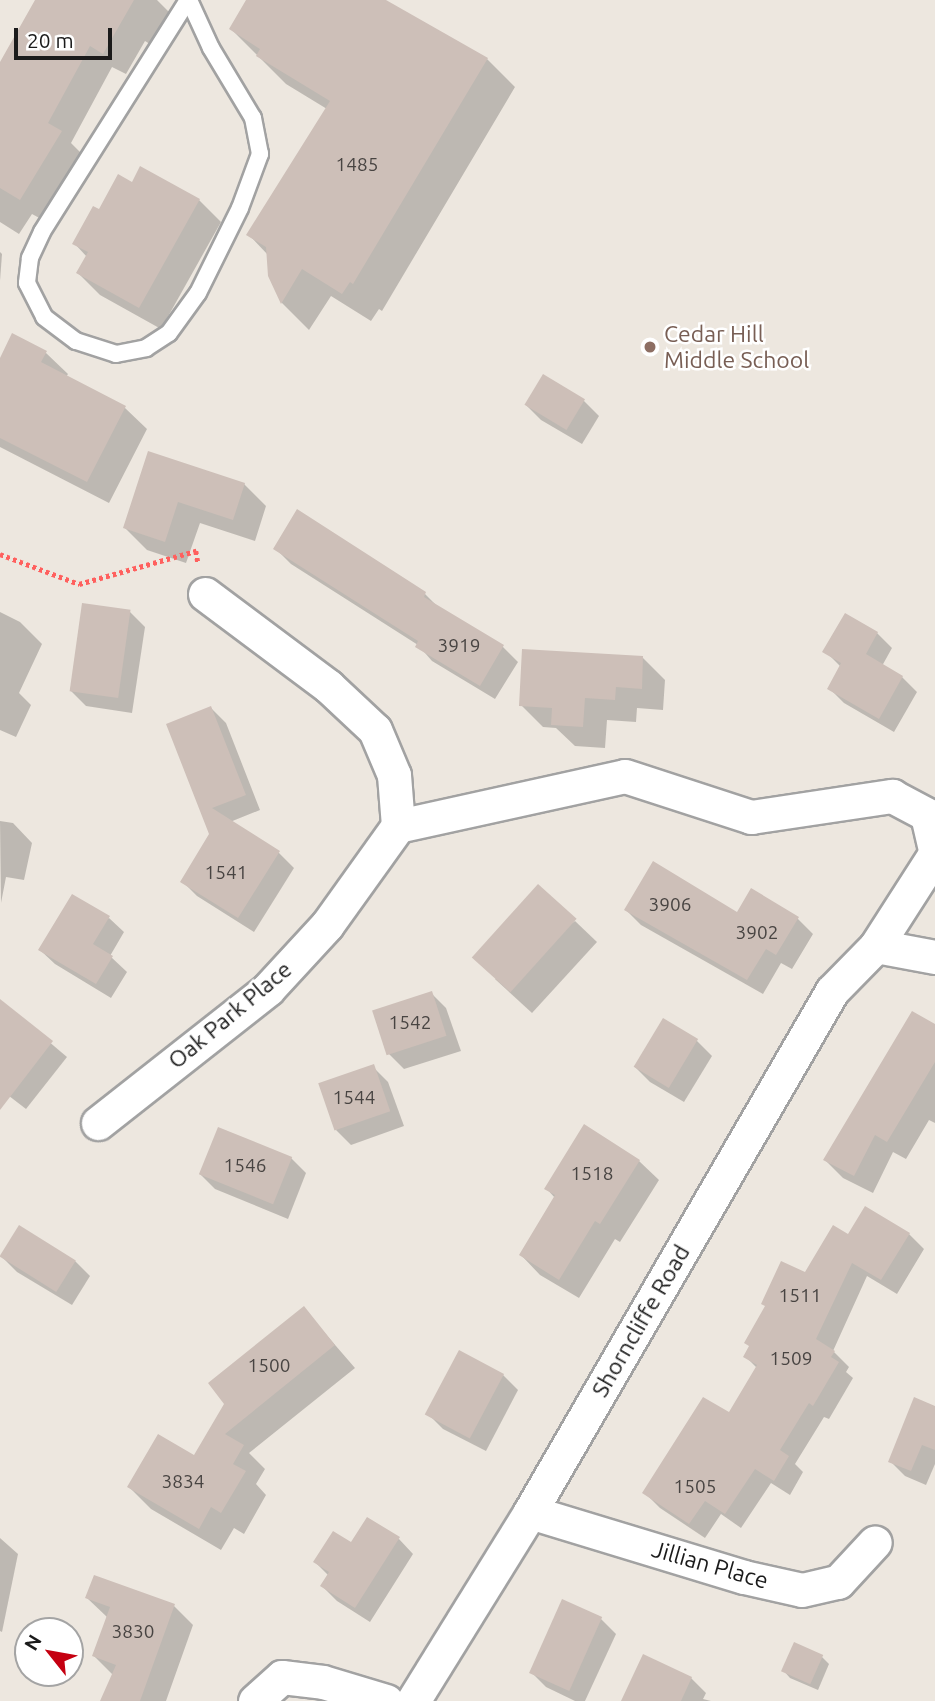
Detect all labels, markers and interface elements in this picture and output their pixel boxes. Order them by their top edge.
scale bar [18,14,116,58]
text: 20 m [27,28,74,52]
house number: 1485 [336,154,378,176]
place label: Cedar Hill Middle School [664,320,809,374]
marker: Cedar Hill Middle School [642,339,658,355]
house number: 3919 [438,635,480,657]
house number: 1541 [205,862,247,884]
house number: 3906 [649,894,691,916]
house number: 3902 [736,922,778,944]
street label: Oak Park Place [163,955,297,1075]
house number: 1542 [389,1012,431,1034]
house number: 1544 [333,1087,375,1109]
house number: 1546 [224,1155,266,1177]
house number: 1518 [571,1163,613,1185]
street label: Shorncliffe Road [586,1240,696,1402]
house number: 1511 [779,1285,821,1307]
house number: 1509 [770,1348,812,1370]
house number: 1500 [248,1355,290,1377]
house number: 3834 [162,1471,204,1493]
house number: 1505 [674,1476,716,1498]
street label: Jillian Place [649,1535,771,1595]
north arrow [14,1617,84,1687]
house number: 3830 [112,1621,154,1643]
text: N [20,1630,46,1654]

